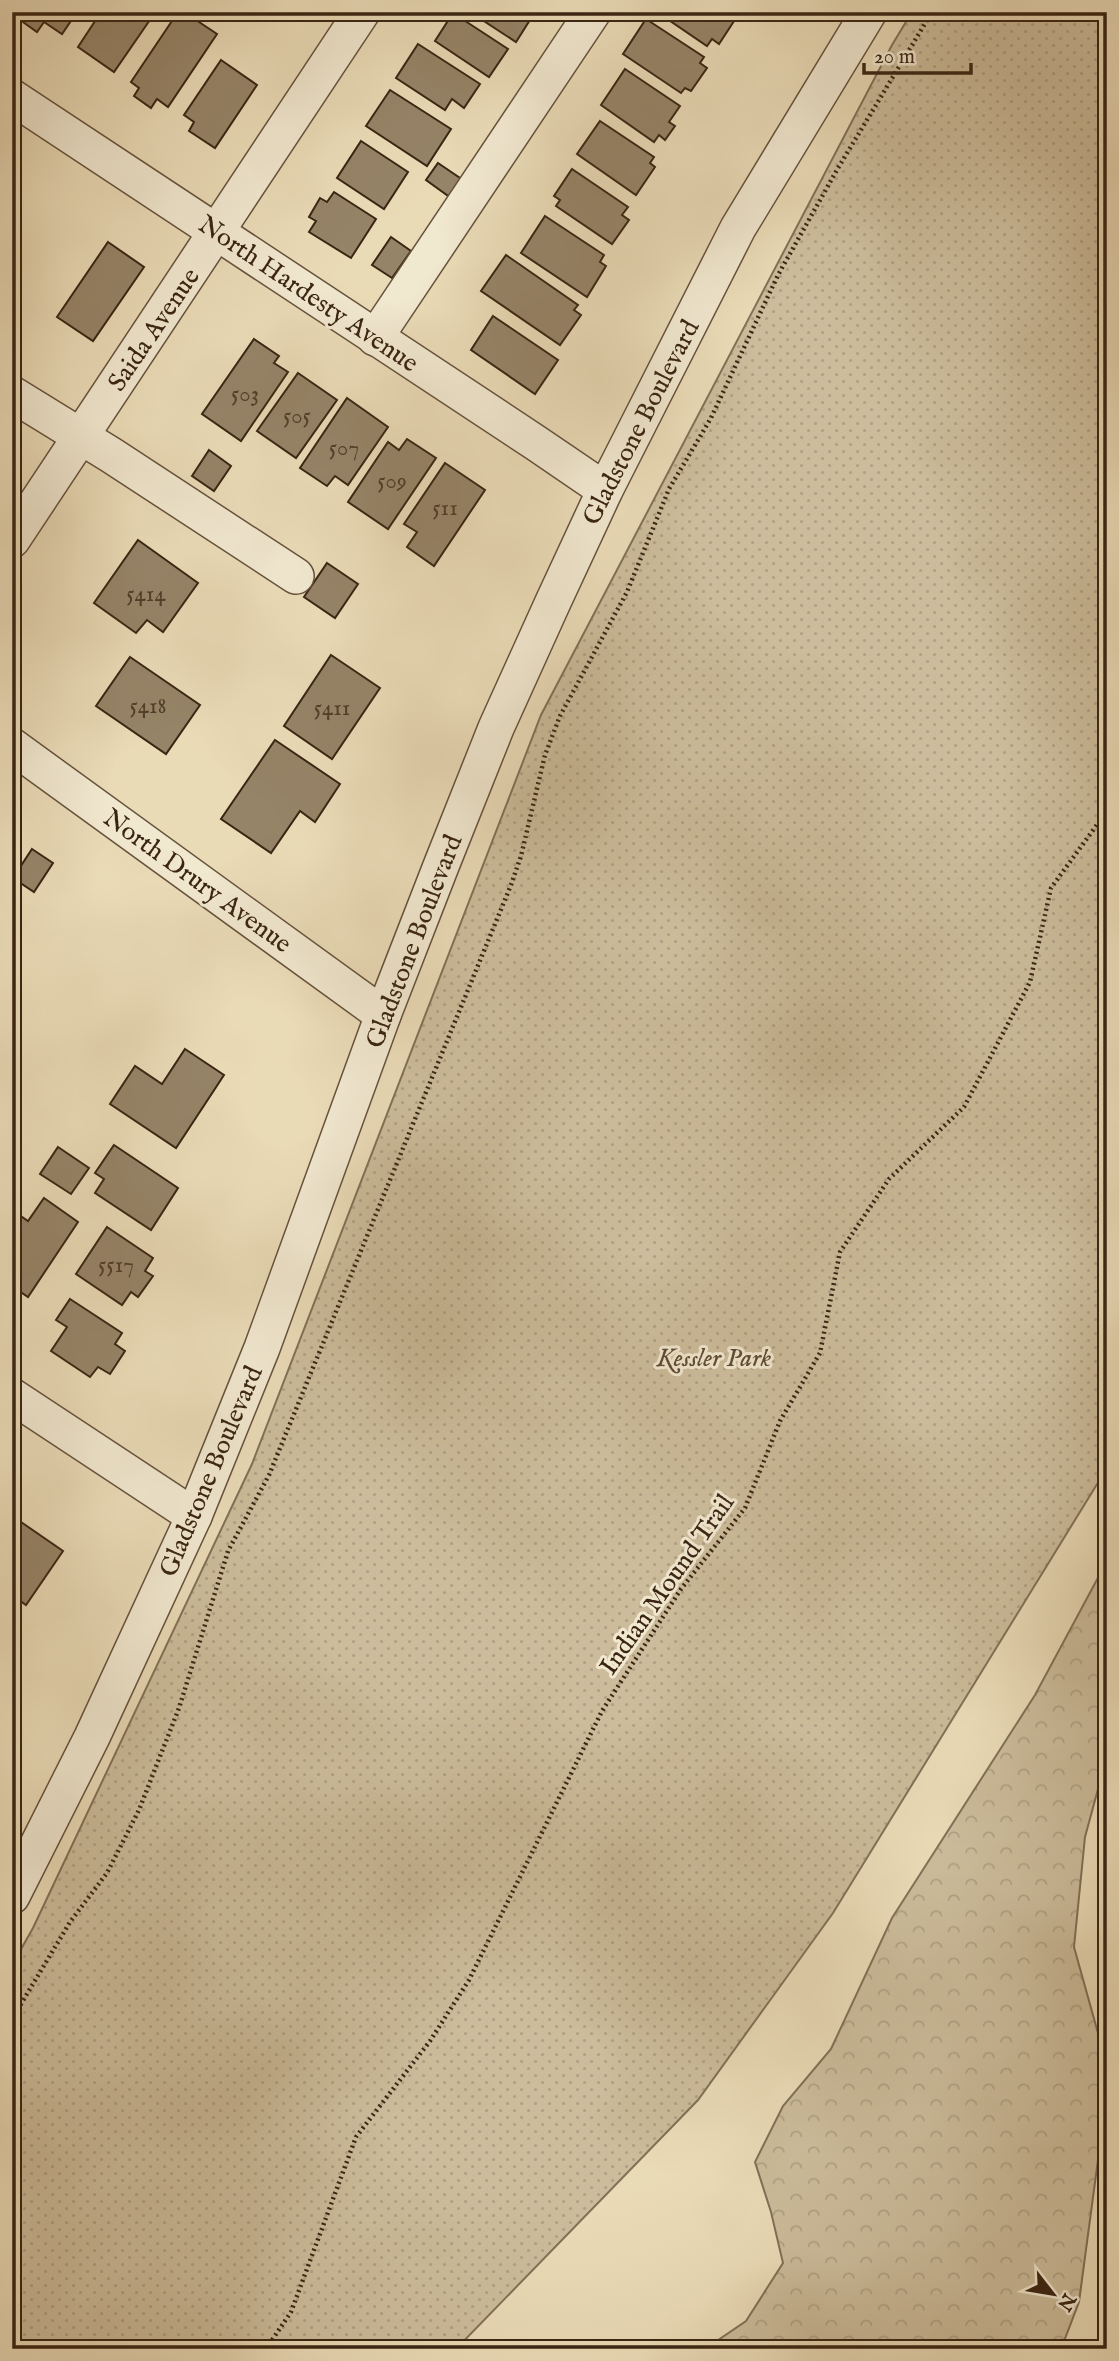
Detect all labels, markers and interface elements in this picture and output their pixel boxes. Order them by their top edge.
scale bar [864,32,970,76]
text: 20 m [874,44,915,71]
street label: North Hardesty Avenue [192,208,425,380]
street label: Saida Avenue [101,262,208,398]
street label: Gladstone Boulevard [575,314,707,531]
house number: 503 [231,380,259,409]
house number: 505 [283,402,311,431]
house number: 507 [329,434,359,463]
house number: 509 [377,467,407,496]
house number: 511 [432,494,458,523]
house number: 5414 [126,580,166,609]
house number: 5418 [129,692,167,721]
house number: 5411 [314,694,350,723]
street label: North Drury Avenue [96,802,298,961]
street label: Gladstone Boulevard [359,830,470,1053]
house number: 5517 [98,1251,134,1280]
park label: Kessler Park [656,1342,772,1375]
street label: Gladstone Boulevard [152,1361,271,1582]
street label: Indian Mound Trail [593,1487,742,1682]
north arrow [1018,2260,1088,2330]
text: N [1051,2288,1081,2315]

